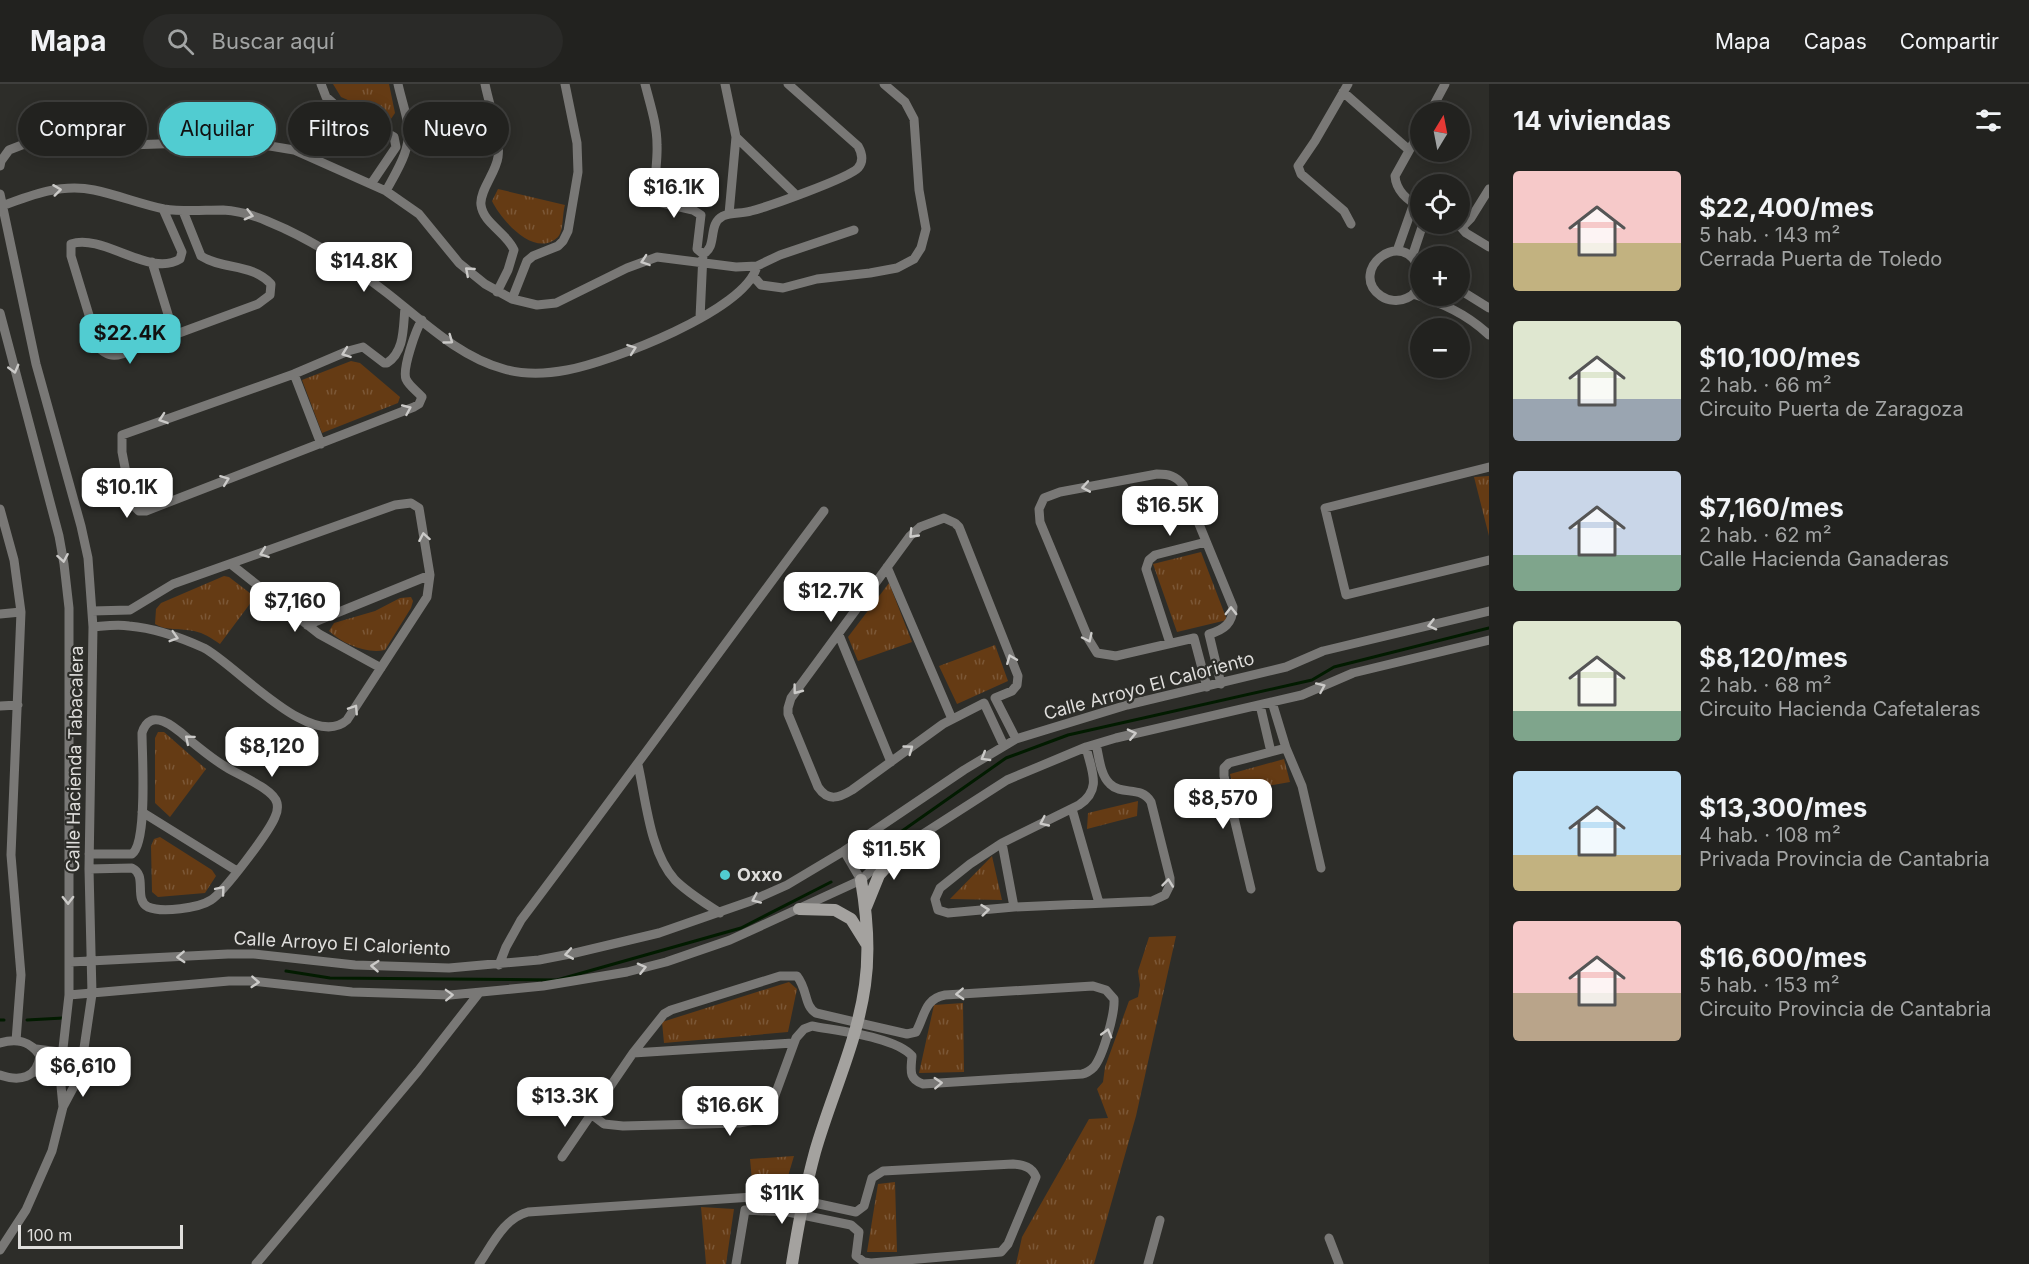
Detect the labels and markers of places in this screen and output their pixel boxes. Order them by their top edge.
pin: $16.1K [625,168,723,219]
pin: $14.8K [315,242,413,293]
pin: $22.4K [81,314,179,365]
pin: $10.1K [78,468,176,519]
pin: $16.5K [1121,486,1219,537]
pin: $12.7K [782,572,880,623]
pin: $7,160 [246,582,344,633]
pin: $8,120 [223,727,321,778]
pin: $8,570 [1174,779,1272,830]
pin: $11.5K [845,830,943,881]
place label: Oxxo [737,864,782,885]
marker: Oxxo [718,868,732,882]
pin: $6,610 [34,1047,132,1098]
pin: $13.3K [516,1077,614,1128]
pin: $16.6K [681,1086,779,1137]
pin: $11K [746,1174,818,1225]

